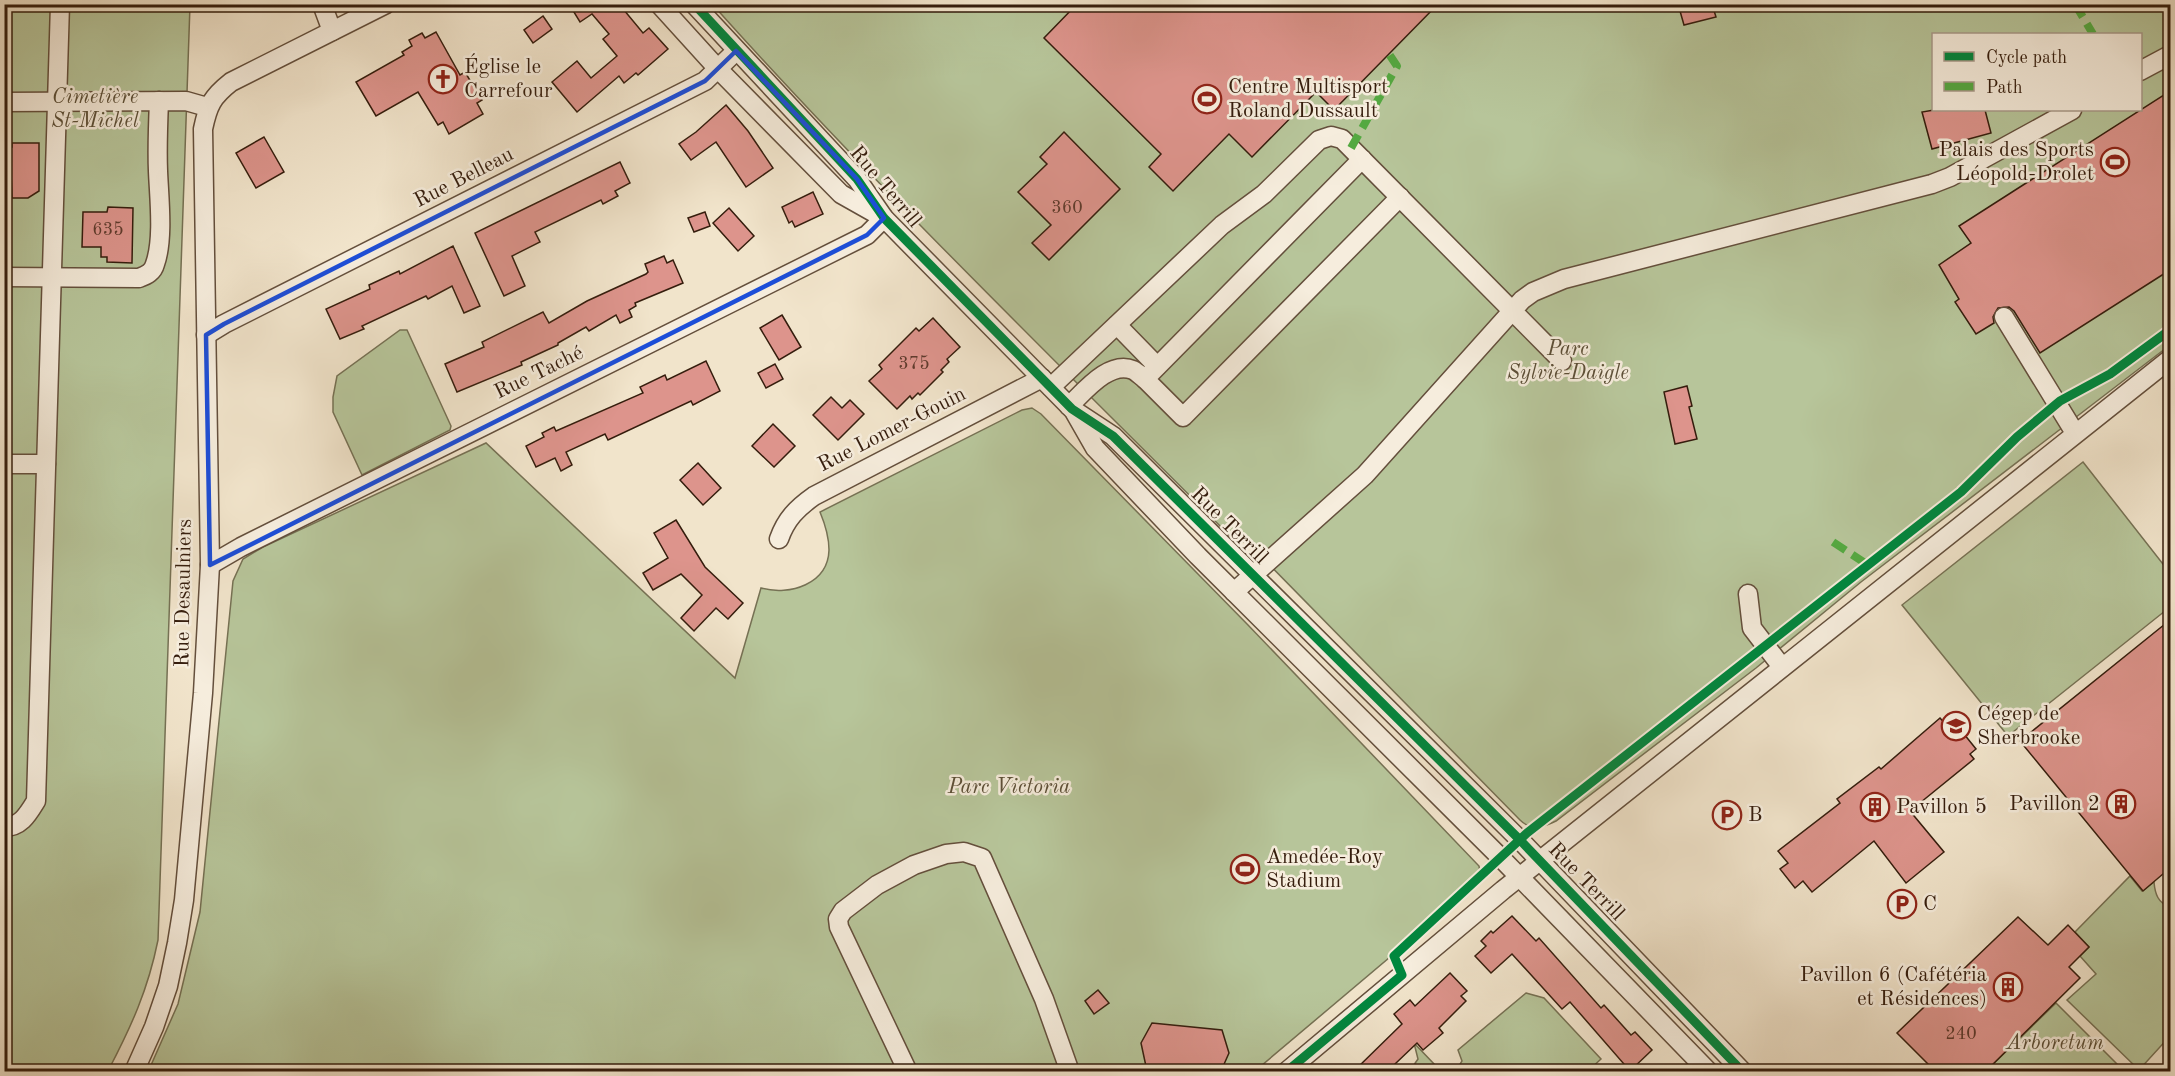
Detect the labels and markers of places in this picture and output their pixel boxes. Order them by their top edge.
place label: Église le Carrefour [464,53,553,102]
church icon: Église le Carrefour [427,63,459,95]
place label: Centre Multisport Roland Dussault [1228,77,1388,122]
sports icon: Centre Multisport Roland Dussault [1191,83,1223,115]
place label: Palais des Sports Léopold-Drolet [1939,140,2094,185]
sports icon: Palais des Sports Léopold-Drolet [2099,146,2131,178]
place label: Cégep de Sherbrooke [1977,704,2081,749]
school or university icon: Cégep de Sherbrooke [1940,710,1972,742]
building icon: Pavillon 2 [2105,788,2137,820]
building icon: Pavillon 5 [1859,791,1891,823]
place label: Pavillon 2 [2009,794,2100,815]
place label: Pavillon 5 [1896,797,1987,818]
parking icon: B [1711,799,1743,831]
place label: B [1748,805,1763,826]
place label: Amedée-Roy Stadium [1266,847,1383,892]
sports icon: Amedée-Roy Stadium [1229,853,1261,885]
parking icon: C [1886,888,1918,920]
place label: C [1923,894,1937,915]
place label: Pavillon 6 (Cafétéria et Résidences) [1800,965,1987,1010]
building icon: Pavillon 6 (Cafétéria et Résidences) [1992,971,2024,1003]

